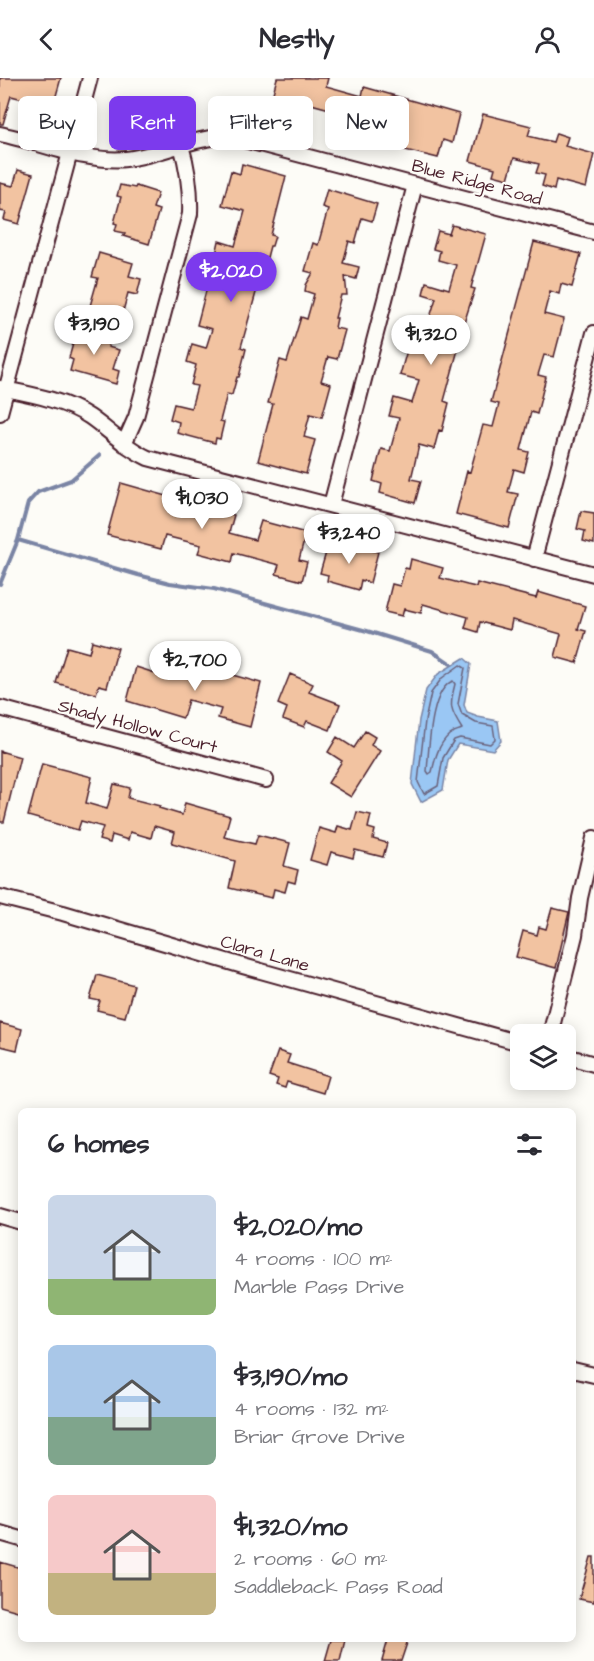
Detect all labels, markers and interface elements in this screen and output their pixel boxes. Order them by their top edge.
text: Nestly [259,20,335,58]
icon: back [30,23,63,56]
icon: person [531,23,564,56]
chip: Buy [18,96,97,150]
chip: Rent [109,96,196,150]
chip: Filters [208,96,313,150]
chip: New [325,96,409,150]
street label: Blue Ridge Road [409,153,545,213]
pin: $2,020 [182,252,280,303]
text: $2,020 [200,257,262,285]
pin: $3,190 [45,305,143,356]
text: $3,190 [68,310,120,338]
pin: $1,320 [382,315,480,366]
text: $1,320 [405,320,457,348]
pin: $1,030 [153,479,251,530]
text: $1,030 [176,484,228,512]
pin: $3,240 [300,514,398,565]
text: $3,240 [318,519,380,547]
pin: $2,700 [146,641,244,692]
text: $2,700 [163,646,227,674]
street label: Shady Hollow Court [55,693,221,761]
street label: Clara Lane [217,929,312,978]
map controls [510,1024,576,1090]
button: layers [510,1024,576,1090]
text: 6 homes [48,1126,150,1162]
icon: filters [513,1128,546,1161]
text: $2,020/mo [234,1209,362,1245]
icon: home [96,1219,168,1291]
text: 4 rooms · 100 m² [234,1245,392,1273]
text: Marble Pass Drive [234,1273,404,1301]
text: $3,190/mo [234,1359,348,1395]
icon: home [96,1369,168,1441]
text: 4 rooms · 132 m² [234,1395,389,1423]
text: Briar Grove Drive [234,1423,405,1451]
text: $1,320/mo [234,1509,348,1545]
icon: home [96,1519,168,1591]
text: 2 rooms · 60 m² [234,1545,388,1573]
text: Saddleback Pass Road [234,1573,443,1601]

